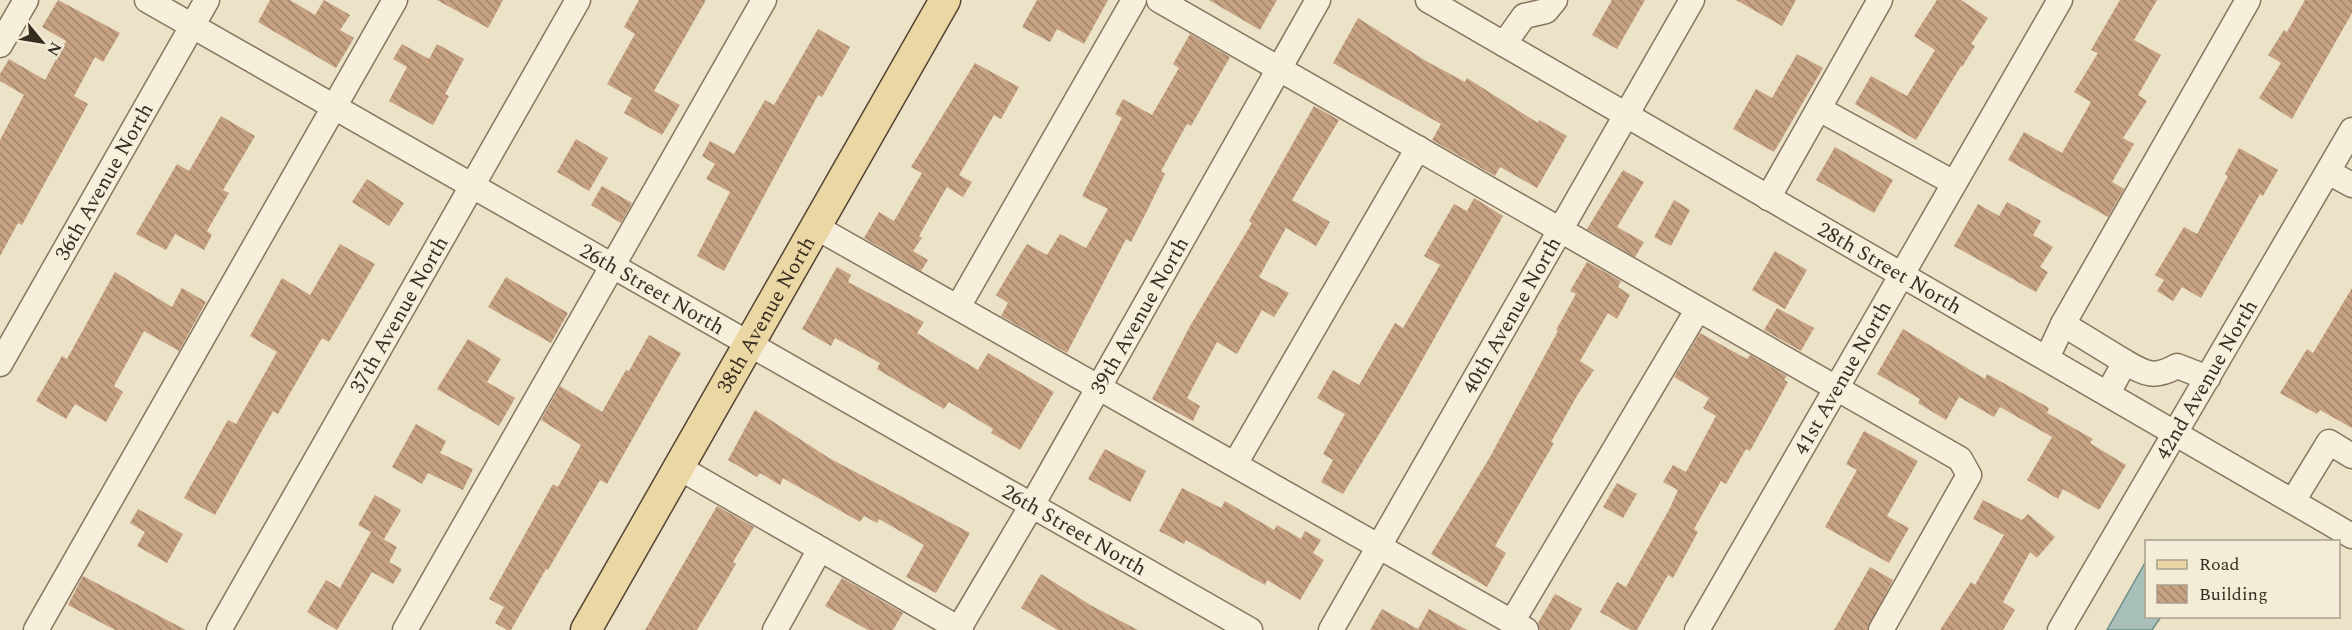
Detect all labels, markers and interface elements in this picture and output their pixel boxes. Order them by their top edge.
north arrow [12,12,72,72]
text: N [40,37,68,61]
street label: 36th Avenue North [47,97,162,267]
street label: 28th Street North [1811,214,1968,323]
street label: 37th Avenue North [342,230,457,400]
street label: 38th Avenue North [709,230,824,400]
street label: 39th Avenue North [1083,231,1198,401]
street label: 40th Avenue North [1455,231,1570,400]
street label: 26th Street North [573,235,730,344]
street label: 42nd Avenue North [2148,294,2267,466]
street label: 41st Avenue North [1786,295,1900,461]
street label: 26th Street North [995,476,1152,585]
legend [2145,540,2340,618]
text: Road [2199,551,2240,578]
text: Building [2199,581,2268,608]

